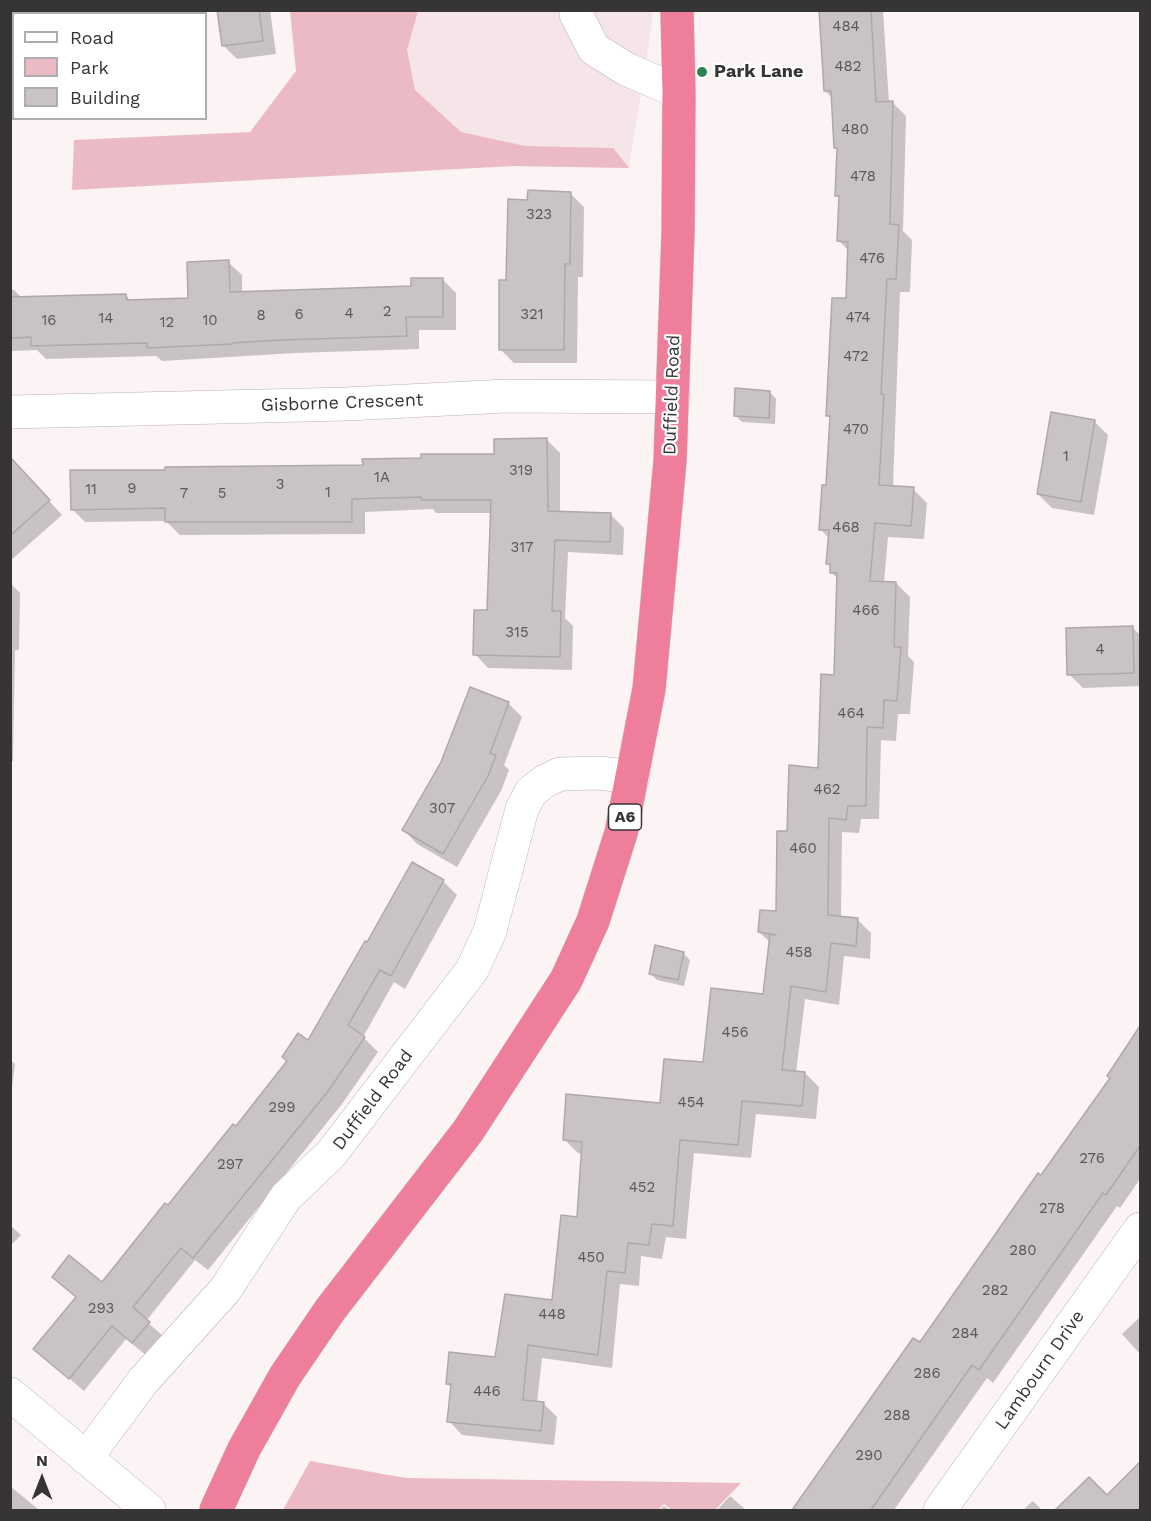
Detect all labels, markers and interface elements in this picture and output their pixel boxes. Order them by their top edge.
legend [12,12,207,120]
house number: 484 [832,18,860,36]
text: Road [70,27,114,48]
text: Park [70,57,109,78]
house number: 482 [834,58,862,76]
place label: Park Lane [714,61,803,83]
marker: Park Lane [695,65,709,79]
text: Building [70,87,140,108]
house number: 480 [841,121,869,139]
house number: 478 [850,168,876,186]
house number: 323 [526,206,552,224]
house number: 476 [859,250,885,268]
house number: 2 [383,303,391,321]
house number: 4 [344,305,354,323]
house number: 6 [294,306,304,324]
house number: 321 [520,306,544,324]
house number: 8 [256,307,266,325]
house number: 474 [846,309,870,327]
house number: 14 [98,310,114,328]
house number: 16 [42,312,56,330]
house number: 10 [202,312,218,330]
house number: 12 [160,314,174,332]
street label: Duffield Road [659,335,685,455]
house number: 472 [843,348,869,366]
street label: Gisborne Crescent [260,389,424,417]
house number: 470 [843,421,869,439]
house number: 1 [1063,448,1069,466]
house number: 319 [509,462,533,480]
house number: 1A [374,469,390,487]
house number: 3 [276,476,284,494]
house number: 9 [127,480,137,498]
house number: 11 [85,481,97,499]
house number: 1 [325,484,331,502]
house number: 7 [180,485,188,503]
house number: 5 [218,485,226,503]
house number: 468 [832,519,860,537]
house number: 317 [510,539,534,557]
house number: 466 [852,602,880,620]
house number: 315 [505,624,529,642]
house number: 4 [1095,641,1105,659]
house number: 464 [837,705,865,723]
house number: 462 [813,781,841,799]
house number: 307 [429,800,455,818]
road number: A6 [608,804,642,830]
house number: 460 [789,840,817,858]
house number: 458 [785,944,813,962]
house number: 456 [721,1024,749,1042]
street label: Duffield Road [328,1045,418,1155]
house number: 454 [677,1094,705,1112]
house number: 299 [268,1099,296,1117]
house number: 276 [1079,1150,1105,1168]
house number: 297 [217,1156,243,1174]
house number: 452 [629,1179,655,1197]
house number: 278 [1039,1200,1065,1218]
house number: 280 [1009,1242,1037,1260]
house number: 450 [577,1249,605,1267]
house number: 282 [982,1282,1008,1300]
house number: 293 [88,1300,114,1318]
house number: 448 [538,1306,566,1324]
street label: Lambourn Drive [991,1306,1089,1434]
house number: 284 [951,1325,979,1343]
house number: 286 [913,1365,941,1383]
house number: 446 [473,1383,501,1401]
house number: 288 [883,1407,911,1425]
house number: 290 [855,1447,883,1465]
north arrow [12,1449,72,1509]
text: N [36,1451,48,1470]

